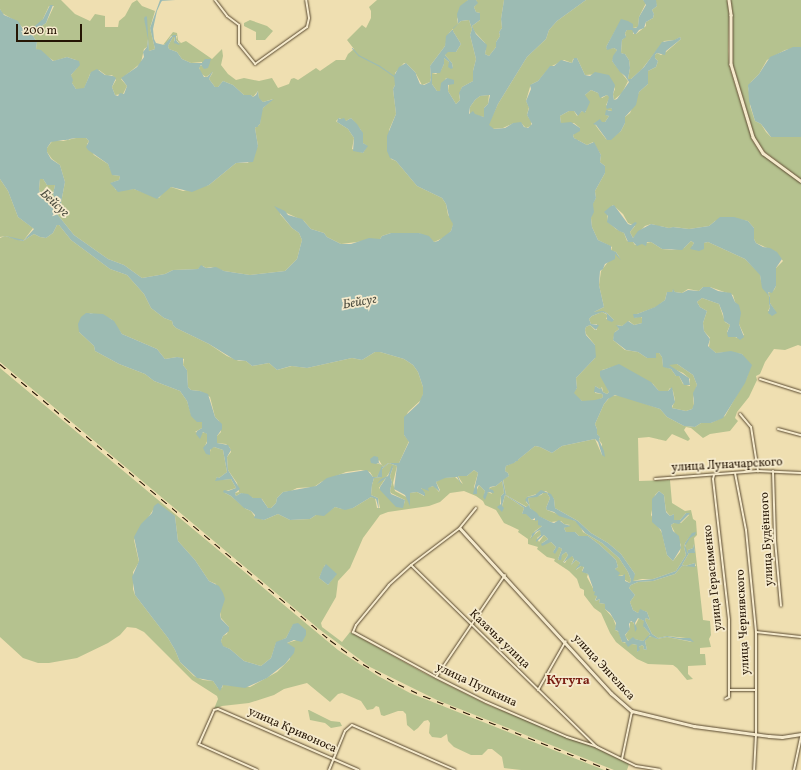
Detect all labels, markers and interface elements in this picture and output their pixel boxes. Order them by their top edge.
scale bar [18,16,84,42]
text: 200 m [23,23,57,39]
water label: Бейсуг [36,187,72,221]
water label: Бейсуг [342,292,378,314]
street label: улица Луначарского [671,456,783,476]
street label: улица Будённого [758,492,778,586]
street label: улица Герасименко [701,524,727,632]
street label: улица Чернявского [734,569,754,675]
street label: Казачья улица [465,607,533,673]
street label: улица Энгельса [569,632,637,704]
street label: улица Пушкина [433,661,519,711]
district label: Кугута [546,673,590,689]
street label: улица Кривоноса [245,705,339,757]

